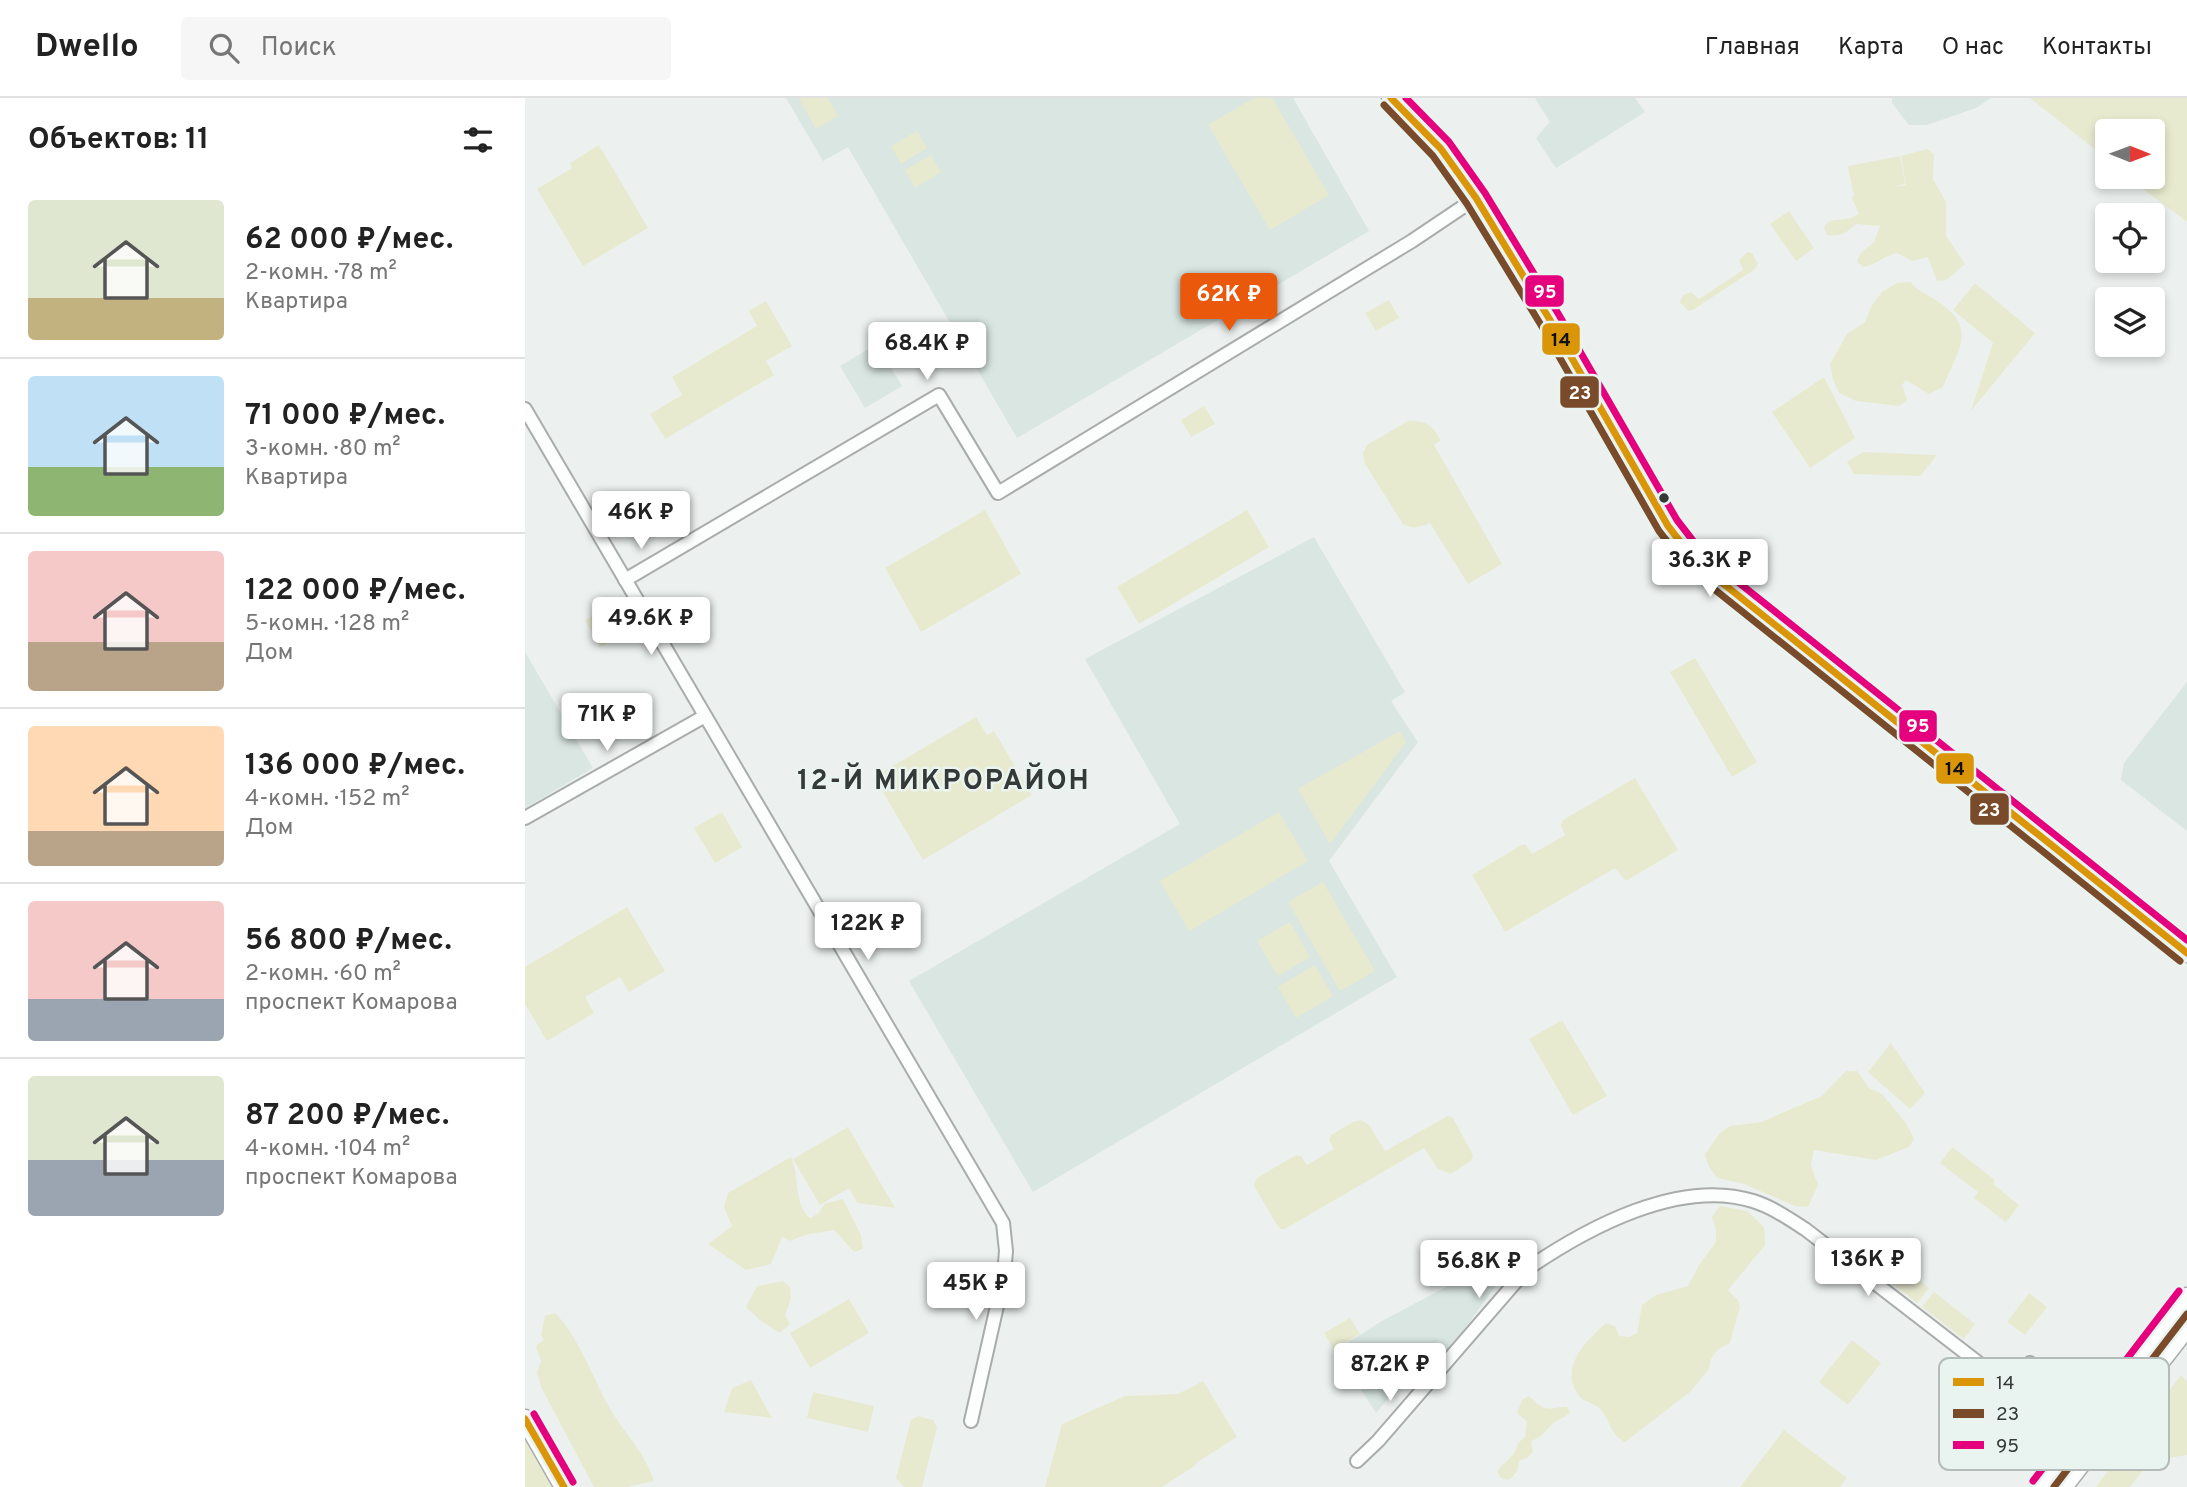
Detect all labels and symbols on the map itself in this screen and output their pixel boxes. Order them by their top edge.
north arrow [2095,119,2165,189]
pin: 62K ₽ [1180,274,1278,333]
line badge: 95 [1524,274,1565,308]
text: 95 [1533,281,1557,305]
pin: 68.4K ₽ [862,322,992,382]
line badge: 14 [1541,322,1581,356]
text: 14 [1551,329,1571,353]
line badge: 23 [1559,375,1600,409]
text: 23 [1568,382,1592,406]
pin: 46K ₽ [592,491,690,551]
unlabelled marker [1657,491,1671,505]
pin: 36.3K ₽ [1645,540,1775,599]
pin: 49.6K ₽ [586,598,716,657]
pin: 71K ₽ [558,694,656,753]
line badge: 95 [1898,709,1938,743]
text: 95 [1906,715,1930,739]
line badge: 14 [1935,752,1975,785]
text: 14 [1945,758,1965,782]
district label: 12-Й МИКРОРАЙОН [797,762,1091,800]
line badge: 23 [1969,792,2010,826]
text: 23 [1977,799,2001,823]
pin: 122K ₽ [811,902,925,962]
pin: 136K ₽ [1811,1238,1925,1298]
pin: 56.8K ₽ [1414,1240,1544,1300]
pin: 45K ₽ [927,1262,1025,1322]
pin: 87.2K ₽ [1325,1344,1455,1403]
legend [1939,1358,2169,1470]
text: 14 [1996,1372,2015,1396]
text: 23 [1996,1403,2019,1427]
text: 95 [1996,1435,2019,1459]

